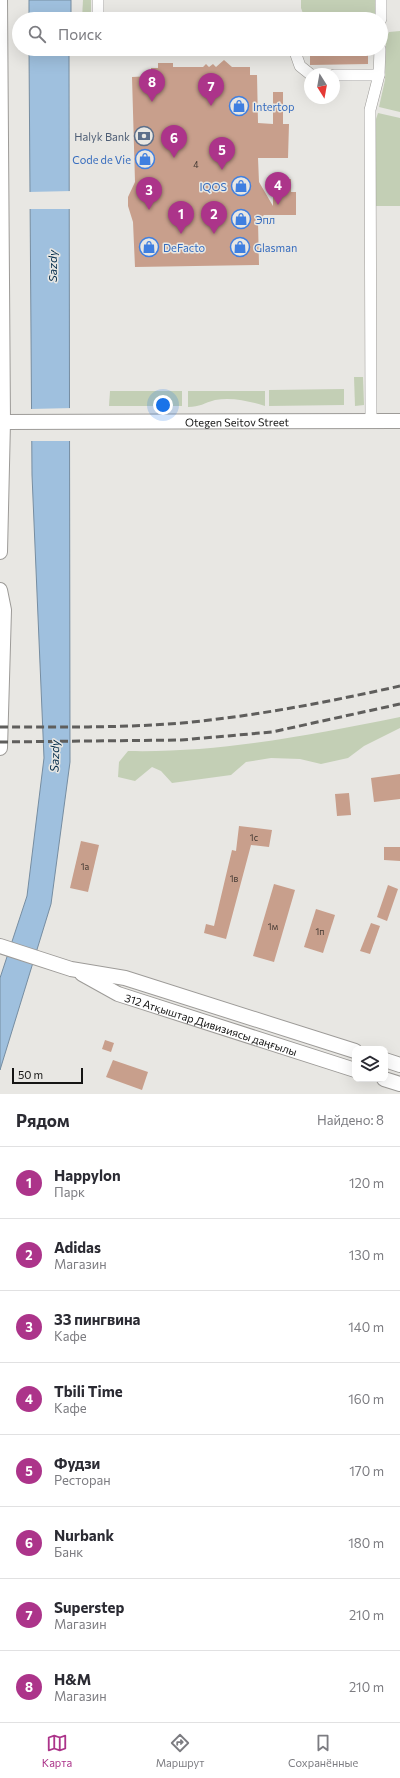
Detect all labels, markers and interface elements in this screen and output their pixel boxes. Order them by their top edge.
search box [12,12,388,56]
icon: search [26,23,48,45]
text: Поиск [58,25,102,43]
north arrow [304,68,340,104]
pin: 8 [139,69,165,102]
pin: 7 [198,73,224,106]
shop icon: Intertop [228,95,250,117]
place label: Intertop [253,100,295,113]
bank icon: Halyk Bank [133,125,155,147]
pin: 6 [161,125,187,158]
place label: Halyk Bank [74,130,130,143]
pin: 5 [209,137,235,170]
shop icon: Code de Vie [134,148,156,170]
place label: Code de Vie [72,153,131,166]
house number: 4 [193,159,199,170]
pin: 4 [265,172,291,205]
shop icon: IQOS [230,175,252,197]
pin: 3 [136,177,162,210]
place label: IQOS [199,180,227,193]
pin: 1 [168,201,194,234]
pin: 2 [201,201,227,234]
shop icon: Эпл [230,208,252,230]
place label: Эпл [255,213,275,226]
shop icon: DeFacto [138,236,160,258]
shop icon: Glasman [229,236,251,258]
place label: DeFacto [163,241,206,254]
place label: Glasman [254,241,297,254]
water label: Sazdy [45,249,59,282]
your location [153,395,173,415]
street label: Otegen Seitov Street [185,415,290,428]
water label: Sazdy [46,739,62,772]
house number: 1с [250,832,259,843]
house number: 1а [81,861,90,872]
house number: 1в [230,873,239,884]
house number: 1м [268,921,278,932]
house number: 1п [316,926,324,937]
street label: 312 Атқыштар Дивизиясы даңғылы [123,990,299,1058]
map controls [352,1046,388,1082]
button: layers [352,1046,388,1082]
scale bar [12,1066,83,1085]
text: 50 m [18,1068,43,1081]
text: Рядом [16,1110,70,1131]
text: Найдено: 8 [317,1112,384,1128]
text: Happylon [54,1166,121,1184]
text: 1 [26,1175,32,1191]
text: 120 m [349,1175,384,1191]
text: Парк [54,1184,85,1200]
text: Adidas [54,1238,101,1256]
text: 2 [25,1247,33,1263]
text: 130 m [349,1247,384,1263]
text: Магазин [54,1256,107,1272]
text: 33 пингвина [54,1310,140,1328]
text: 3 [25,1319,33,1335]
text: 140 m [348,1319,384,1335]
text: Кафе [54,1328,87,1344]
text: Tbili Time [54,1382,123,1400]
text: 4 [25,1391,33,1407]
text: 160 m [348,1391,384,1407]
text: Кафе [54,1400,87,1416]
text: Фудзи [54,1454,100,1472]
text: 5 [25,1463,33,1479]
text: 170 m [349,1463,384,1479]
text: Ресторан [54,1472,111,1488]
text: Nurbank [54,1526,114,1544]
text: 6 [25,1535,33,1551]
text: 180 m [348,1535,384,1551]
text: Банк [54,1544,83,1560]
text: Superstep [54,1598,124,1616]
text: 7 [25,1607,33,1623]
text: 210 m [349,1607,384,1623]
text: Магазин [54,1616,107,1632]
text: H&M [54,1670,91,1688]
text: 8 [25,1679,33,1695]
text: 210 m [349,1679,384,1695]
text: Магазин [54,1688,107,1704]
tab: Карта [42,1732,72,1769]
tab: Маршрут [156,1732,204,1769]
tab: Сохранённые [288,1732,358,1769]

